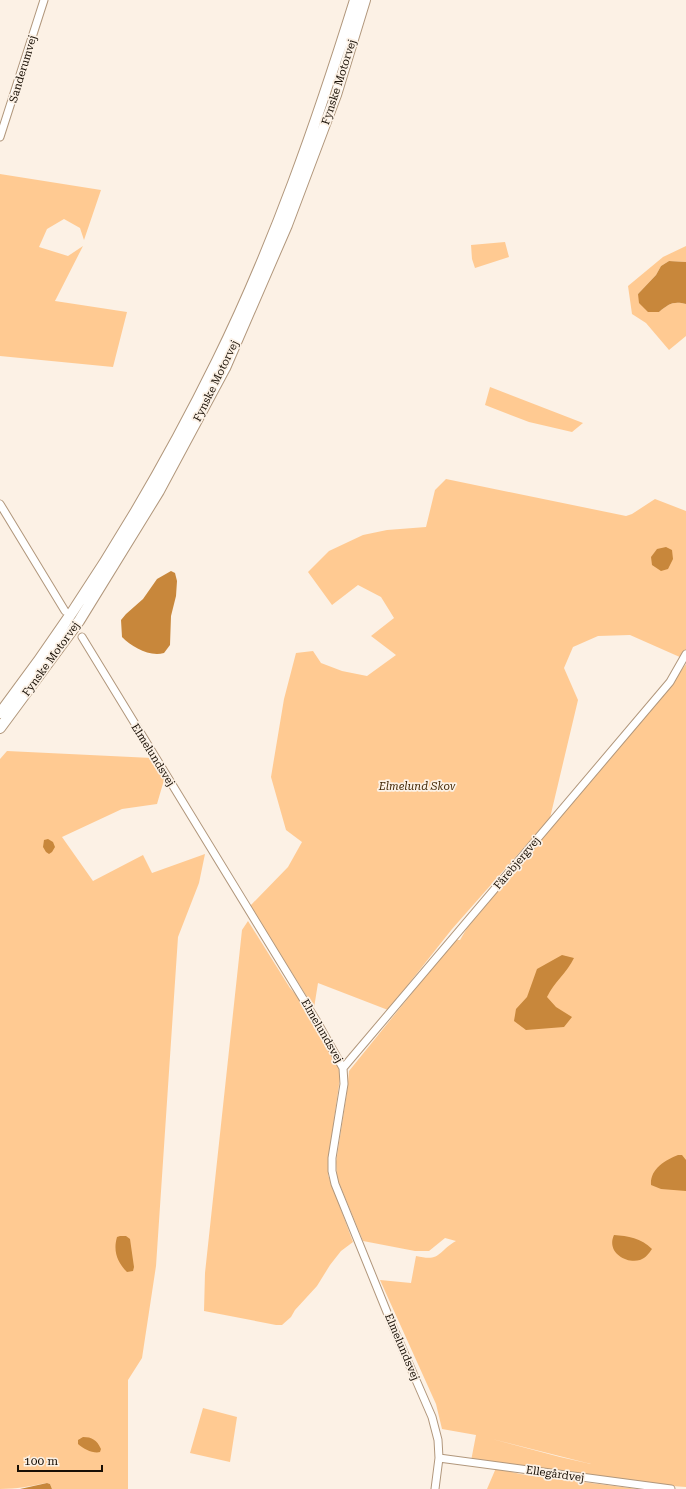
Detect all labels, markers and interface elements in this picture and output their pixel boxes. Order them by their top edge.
street label: Sanderumvej [7,34,39,104]
street label: Fynske Motorvej [319,38,359,126]
street label: Fynske Motorvej [191,338,241,424]
street label: Fynske Motorvej [20,619,82,699]
street label: Elmelundsvej [129,721,177,789]
park label: Elmelund Skov [378,780,456,793]
street label: Fårebjergvej [491,834,543,892]
street label: Elmelundsvej [299,997,345,1065]
street label: Elmelundsvej [382,1312,422,1382]
scale bar [18,1447,102,1473]
text: 100 m [24,1454,58,1468]
street label: Ellegårdvej [525,1463,585,1485]

